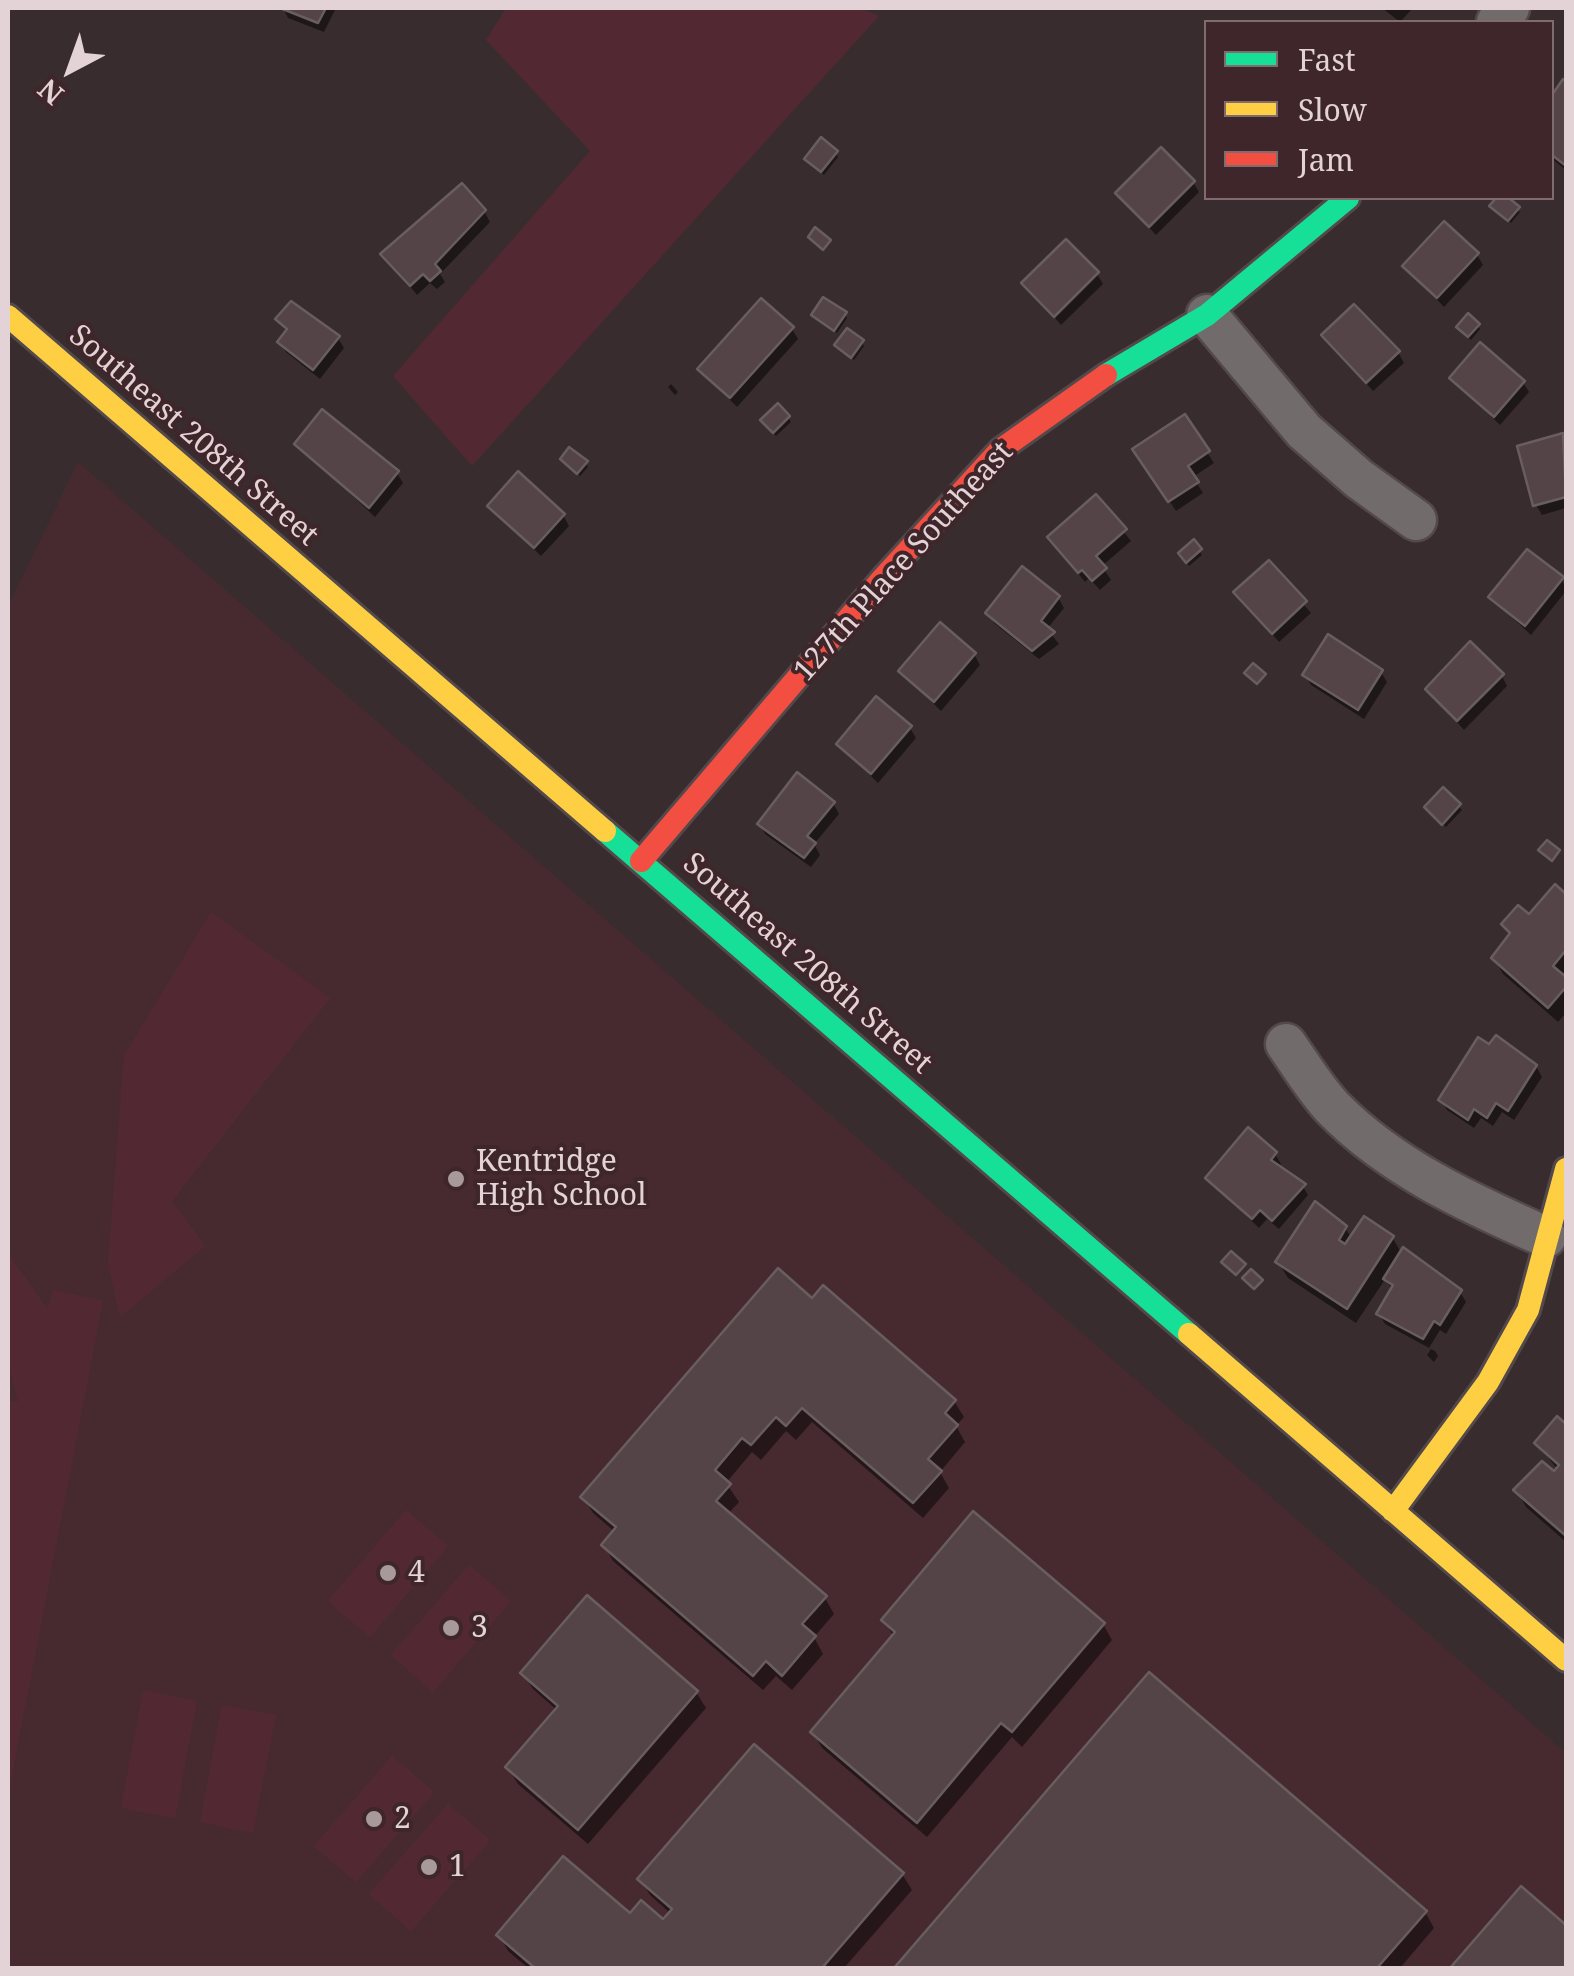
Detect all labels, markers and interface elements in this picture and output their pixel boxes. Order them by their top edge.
north arrow [20,20,120,120]
legend [1204,20,1554,200]
text: Fast [1298,39,1355,80]
text: N [30,71,71,114]
text: Slow [1298,89,1367,130]
text: Jam [1298,139,1354,180]
street label: Southeast 208th Street [61,318,325,554]
street label: 127th Place Southeast [787,435,1021,689]
street label: Southeast 208th Street [675,846,939,1082]
place label: Kentridge High School [476,1144,646,1214]
marker: Kentridge High School [445,1168,467,1190]
place label: 4 [408,1555,425,1591]
marker: 4 [377,1562,399,1584]
place label: 3 [471,1610,488,1646]
marker: 3 [440,1617,462,1639]
place label: 2 [394,1801,411,1837]
marker: 2 [363,1808,385,1830]
place label: 1 [449,1849,466,1885]
marker: 1 [418,1856,440,1878]

